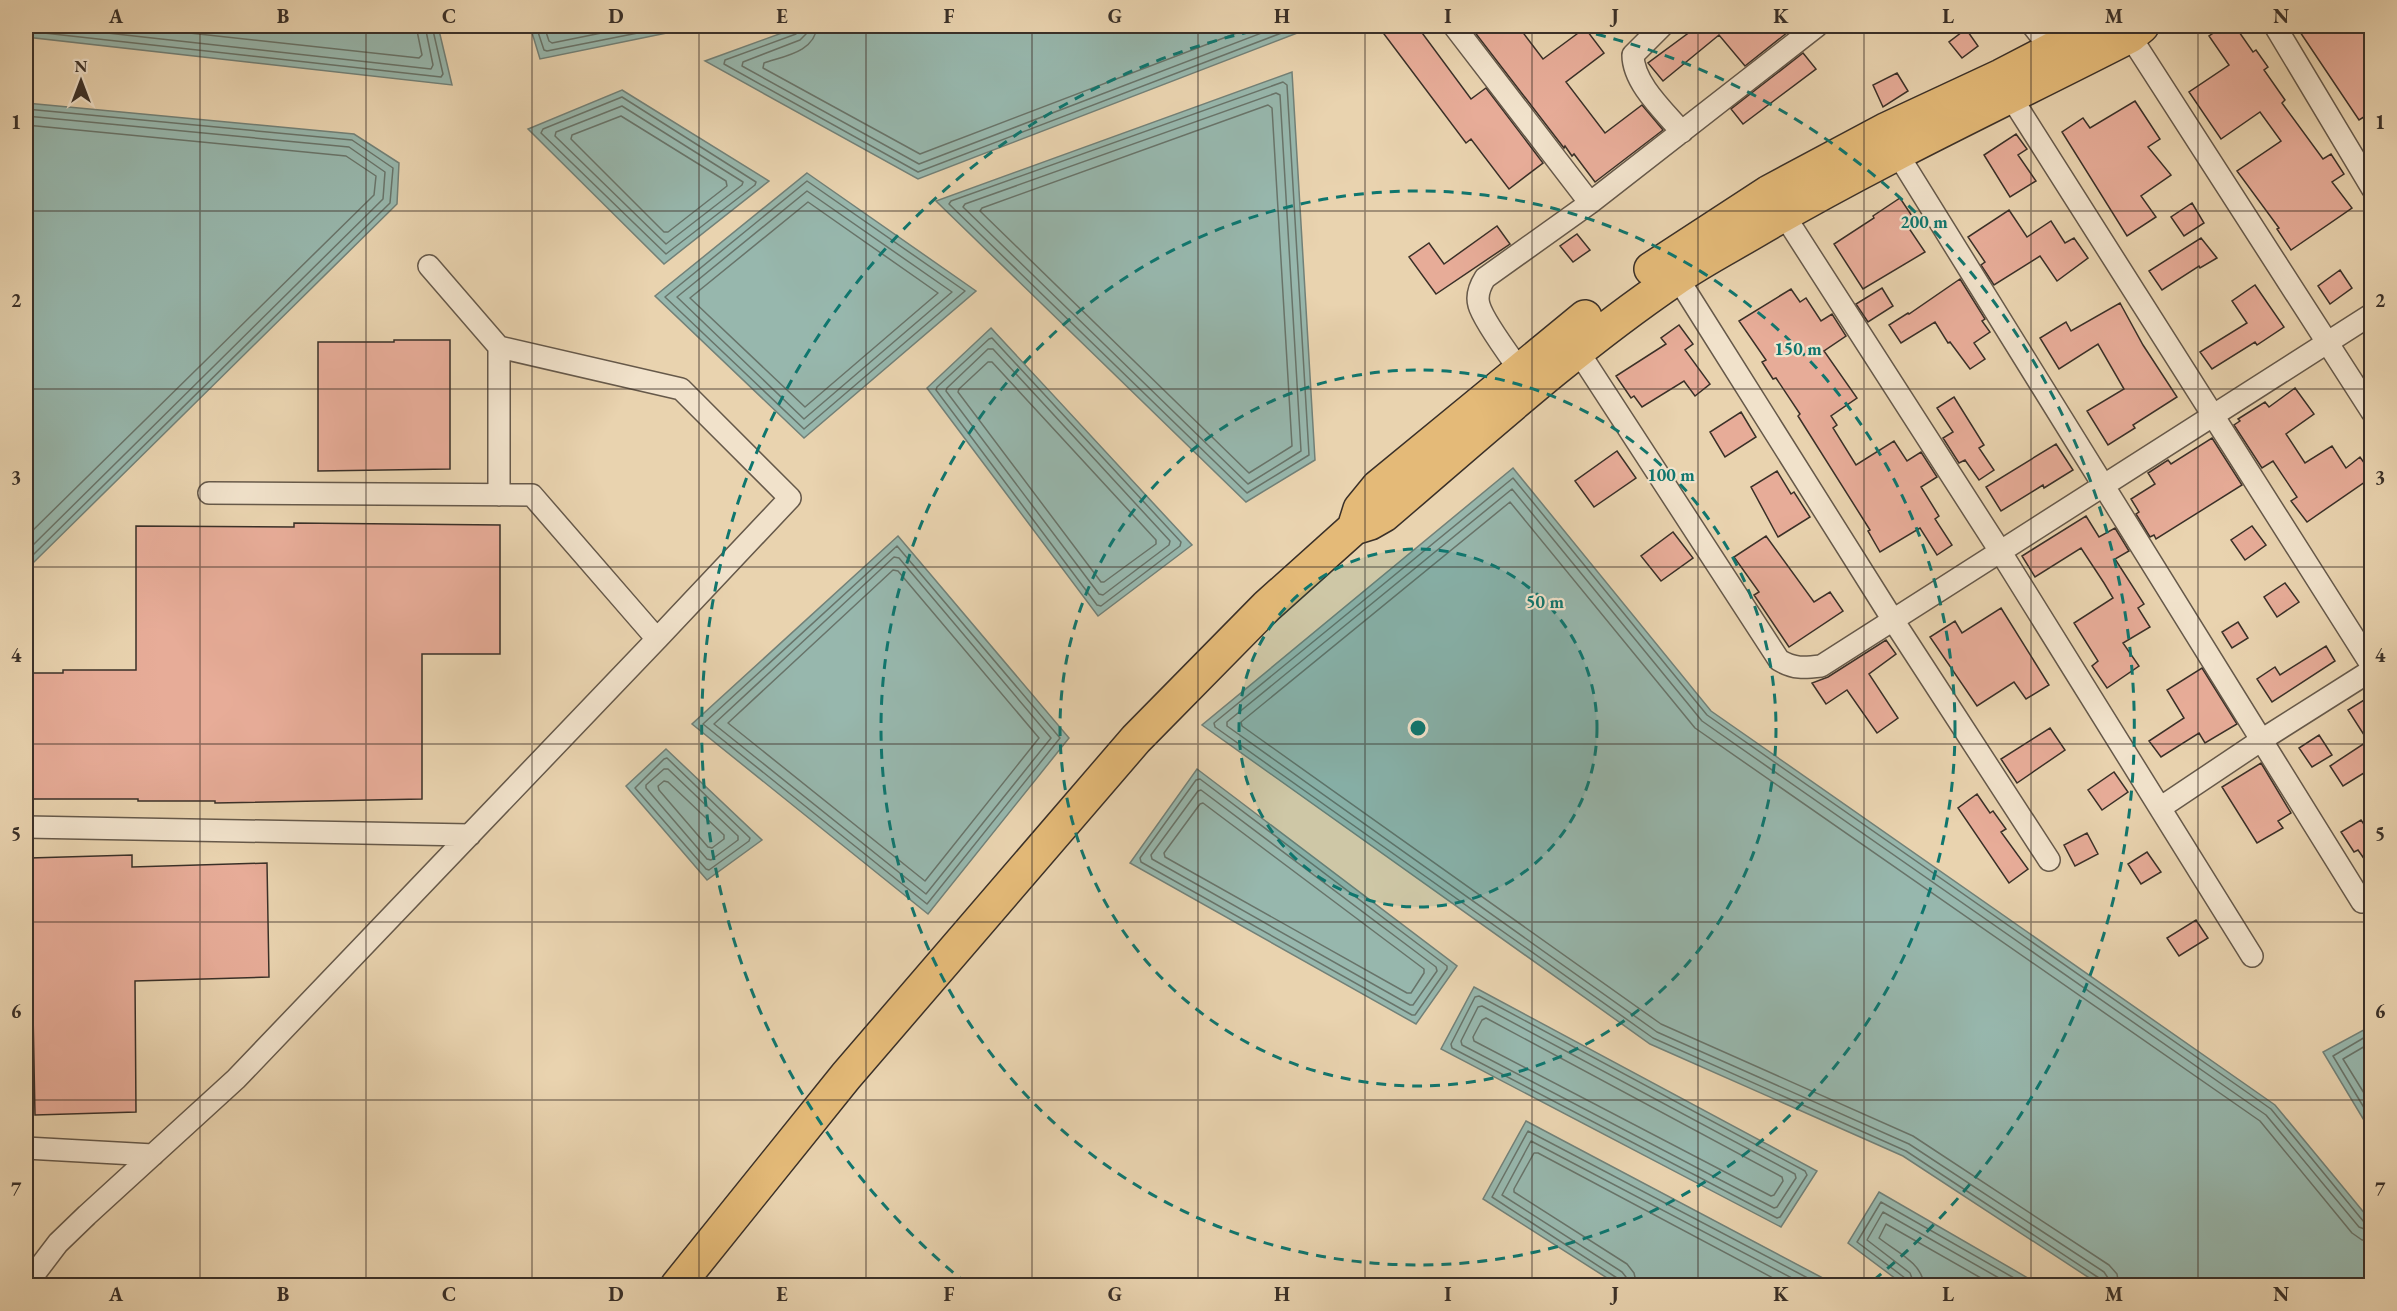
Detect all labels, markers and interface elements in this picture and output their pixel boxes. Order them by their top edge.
text: A [108,3,124,29]
text: B [277,3,289,29]
text: C [442,3,456,29]
text: D [608,3,624,29]
text: E [776,3,788,29]
text: F [944,3,955,29]
text: G [1108,3,1122,29]
text: H [1274,3,1290,29]
text: I [1444,3,1452,29]
text: J [1609,3,1619,29]
text: K [1773,3,1789,29]
text: L [1942,3,1954,29]
text: M [2105,3,2123,29]
text: N [2273,3,2289,29]
north arrow [51,51,111,111]
text: N [75,56,88,77]
text: 1 [11,109,21,135]
text: 1 [2375,109,2385,135]
text: 200 m [1900,210,1948,233]
text: 2 [11,287,22,313]
text: 2 [2375,287,2386,313]
text: 150 m [1774,337,1822,360]
text: 100 m [1647,463,1695,486]
text: 3 [11,464,21,490]
text: 3 [2375,464,2385,490]
text: 50 m [1526,590,1564,613]
text: 4 [11,642,22,668]
text: 4 [2375,642,2386,668]
centre of rings [1408,718,1428,738]
text: 5 [11,820,21,846]
text: 5 [2375,820,2385,846]
text: 6 [11,998,22,1024]
text: 6 [2375,998,2386,1024]
text: 7 [11,1176,22,1202]
text: 7 [2375,1176,2386,1202]
text: A [108,1281,124,1307]
text: B [277,1281,289,1307]
text: C [442,1281,456,1307]
text: D [608,1281,624,1307]
text: E [776,1281,788,1307]
text: F [944,1281,955,1307]
text: G [1108,1281,1122,1307]
text: H [1274,1281,1290,1307]
text: I [1444,1281,1452,1307]
text: J [1609,1281,1619,1307]
text: K [1773,1281,1789,1307]
text: L [1942,1281,1954,1307]
text: M [2105,1281,2123,1307]
text: N [2273,1281,2289,1307]

